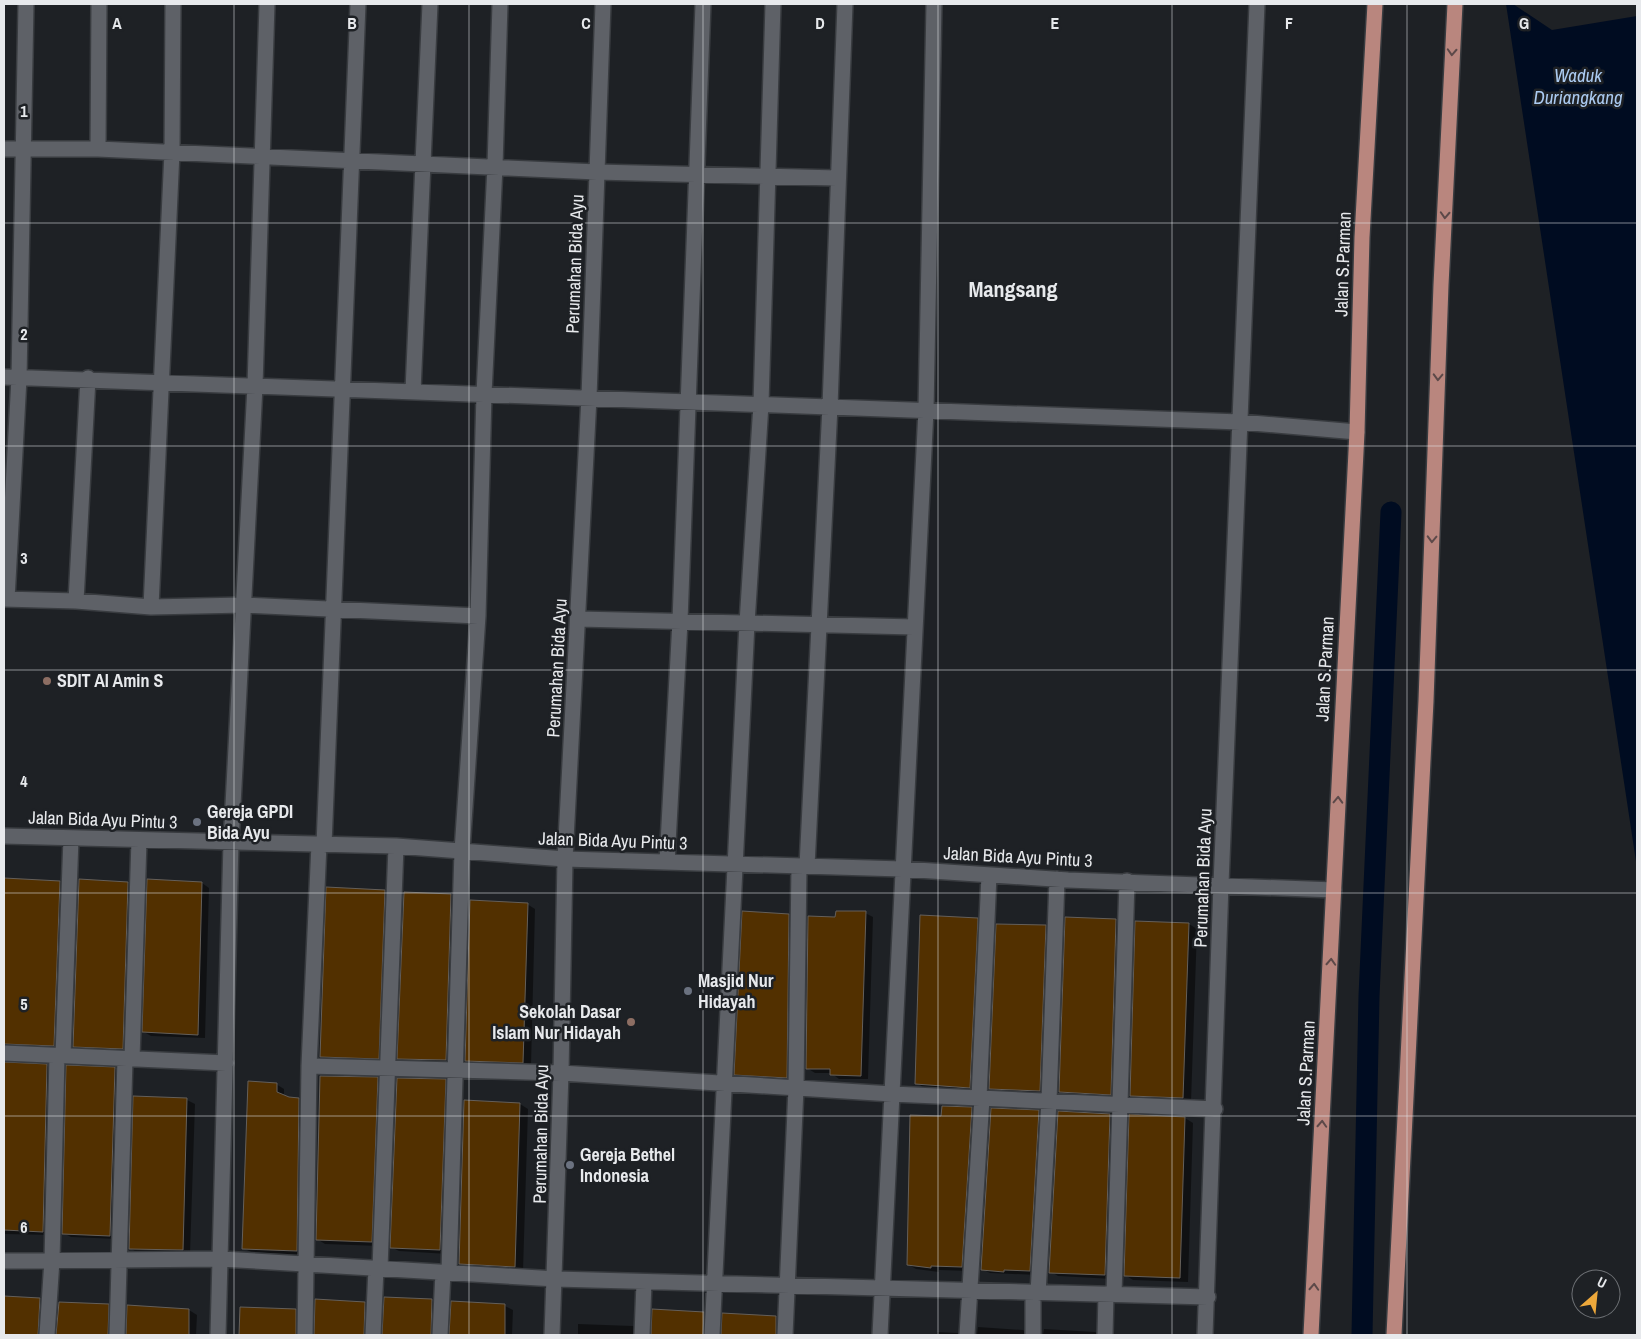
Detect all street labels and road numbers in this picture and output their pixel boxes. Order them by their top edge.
street label: Perumahan Bida Ayu [560,194,589,334]
street label: Jalan S.Parman [1328,211,1357,317]
street label: Perumahan Bida Ayu [540,598,573,738]
street label: Jalan S.Parman [1309,616,1340,722]
street label: Jalan Bida Ayu Pintu 3 [28,804,178,835]
street label: Perumahan Bida Ayu [1188,808,1217,948]
street label: Jalan Bida Ayu Pintu 3 [538,825,688,856]
street label: Jalan Bida Ayu Pintu 3 [943,840,1093,873]
street label: Jalan S.Parman [1290,1020,1321,1126]
street label: Perumahan Bida Ayu [527,1064,554,1204]

